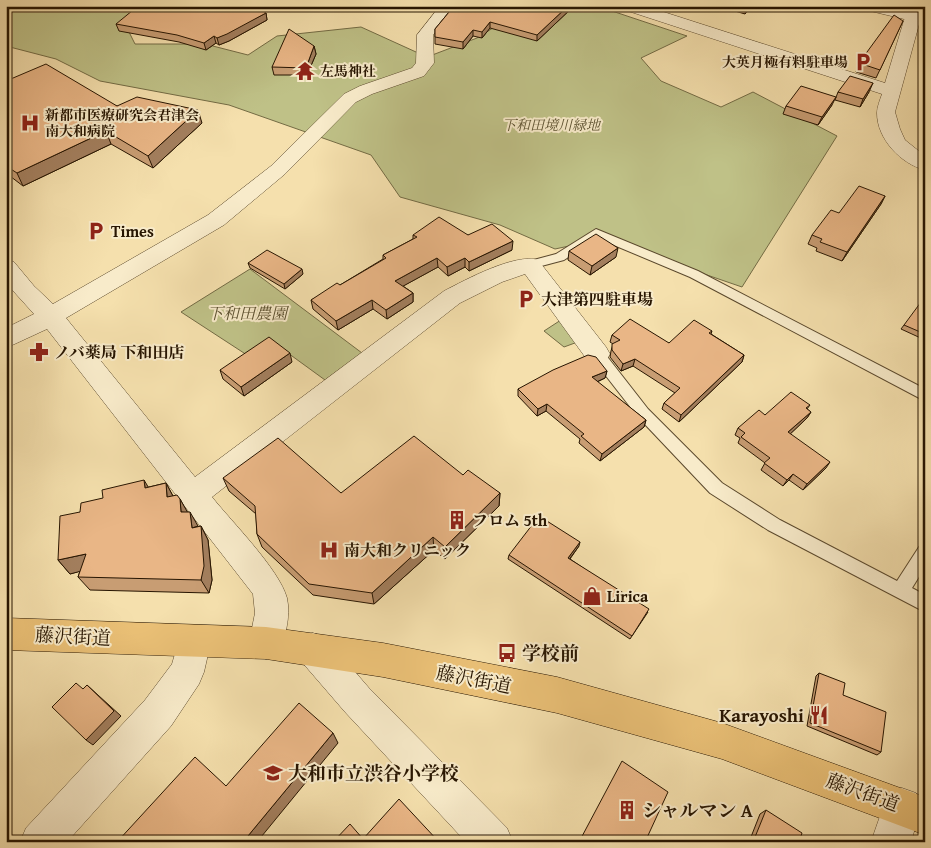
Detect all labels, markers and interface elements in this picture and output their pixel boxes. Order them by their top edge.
parking icon: 大英月極有料駐車場 [852,51,874,73]
place label: 大英月極有料駐車場 [722,52,848,72]
temple icon: 左馬神社 [294,60,316,82]
place label: 左馬神社 [320,61,376,81]
place label: 新都市医療研究会君津会 南大和病院 [45,105,199,141]
hospital icon: 新都市医療研究会君津会 南大和病院 [19,112,41,134]
park label: 下和田境川緑地 [502,115,602,135]
place label: Times [111,219,154,243]
parking icon: Times [85,220,107,242]
place label: 大津第四駐車場 [541,287,653,311]
parking icon: 大津第四駐車場 [515,288,537,310]
park label: 下和田農園 [207,301,290,325]
place label: ノバ薬局 下和田店 [54,340,184,364]
pharmacy icon: ノバ薬局 下和田店 [28,341,50,363]
place label: フロム 5th [472,508,548,532]
building icon: フロム 5th [446,509,468,531]
place label: 南大和クリニック [344,538,471,562]
hospital icon: 南大和クリニック [318,539,340,561]
place label: Lirica [607,584,649,608]
shop icon: Lirica [581,585,603,607]
street label: 藤沢街道 [34,620,112,652]
place label: 学校前 [522,639,579,667]
bus stop icon: 学校前 [496,642,518,664]
street label: 藤沢街道 [434,658,514,700]
place label: Karayoshi [719,701,804,729]
restaurant icon: Karayoshi [808,704,830,726]
place label: 大和市立渋谷小学校 [288,759,459,787]
school or university icon: 大和市立渋谷小学校 [262,762,284,784]
street label: 藤沢街道 [822,766,904,818]
place label: シャルマン A [642,796,753,824]
building icon: シャルマン A [616,799,638,821]

